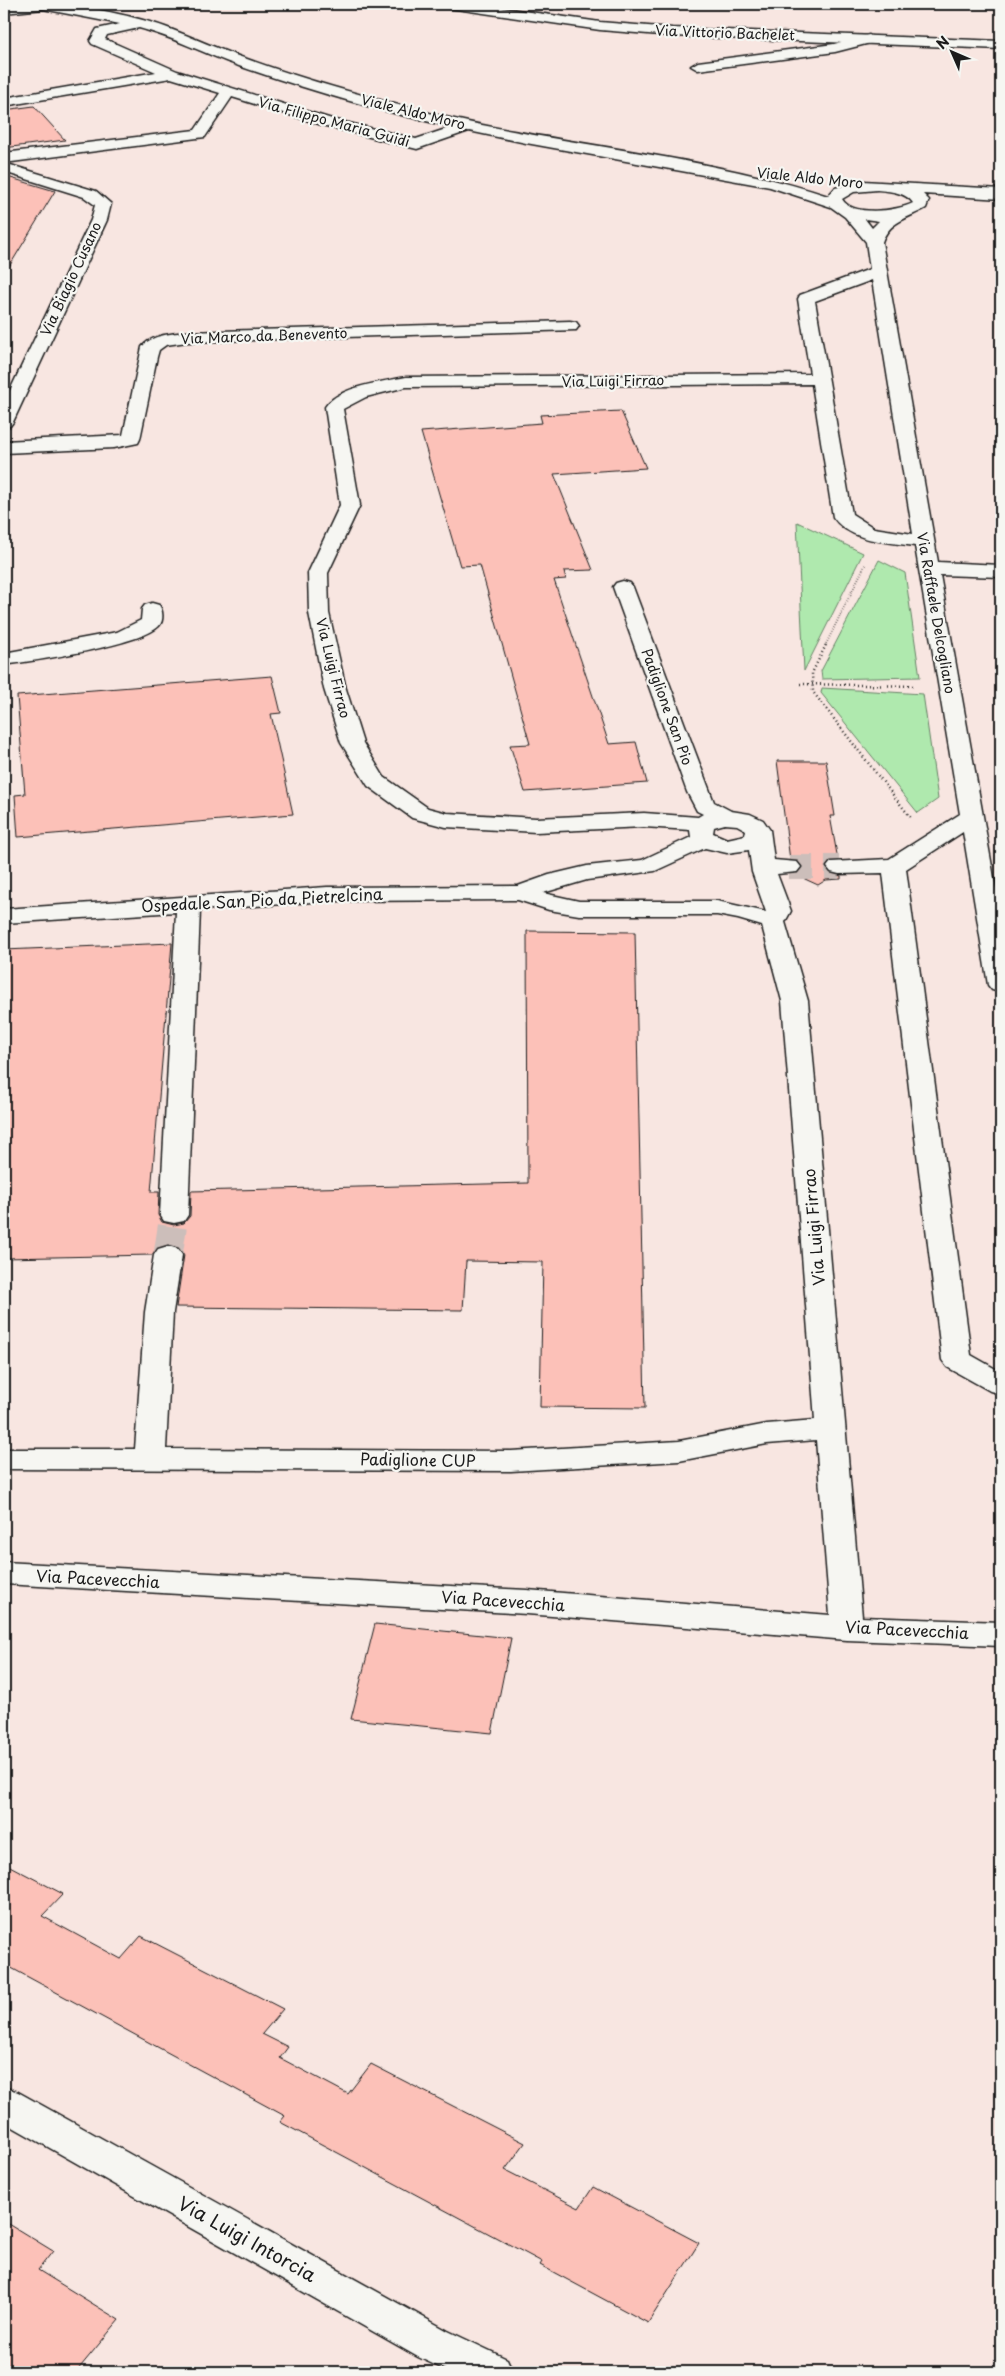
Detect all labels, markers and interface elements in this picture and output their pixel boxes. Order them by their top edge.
street label: Via Vittorio Bachelet [655,20,796,45]
north arrow [928,28,978,78]
text: N [931,31,954,54]
street label: Viale Aldo Moro [359,88,468,135]
street label: Via Filippo Maria Guidi [256,91,412,152]
street label: Viale Aldo Moro [756,161,864,194]
street label: Via Biagio Cusano [35,218,106,339]
street label: Via Marco da Benevento [180,322,348,349]
street label: Via Luigi Firrao [562,369,665,392]
street label: Via Raffaele Delcogliano [912,530,961,696]
street label: Via Luigi Firrao [311,616,356,720]
street label: Padiglione San Pio [637,646,698,768]
street label: Ospedale San Pio da Pietrelcina [141,881,383,917]
street label: Via Luigi Firrao [796,1168,830,1287]
street label: Padiglione CUP [360,1446,476,1472]
street label: Via Pacevecchia [35,1563,161,1593]
street label: Via Pacevecchia [440,1584,566,1616]
street label: Via Pacevecchia [844,1614,970,1644]
street label: Via Luigi Intorcia [173,2188,322,2288]

